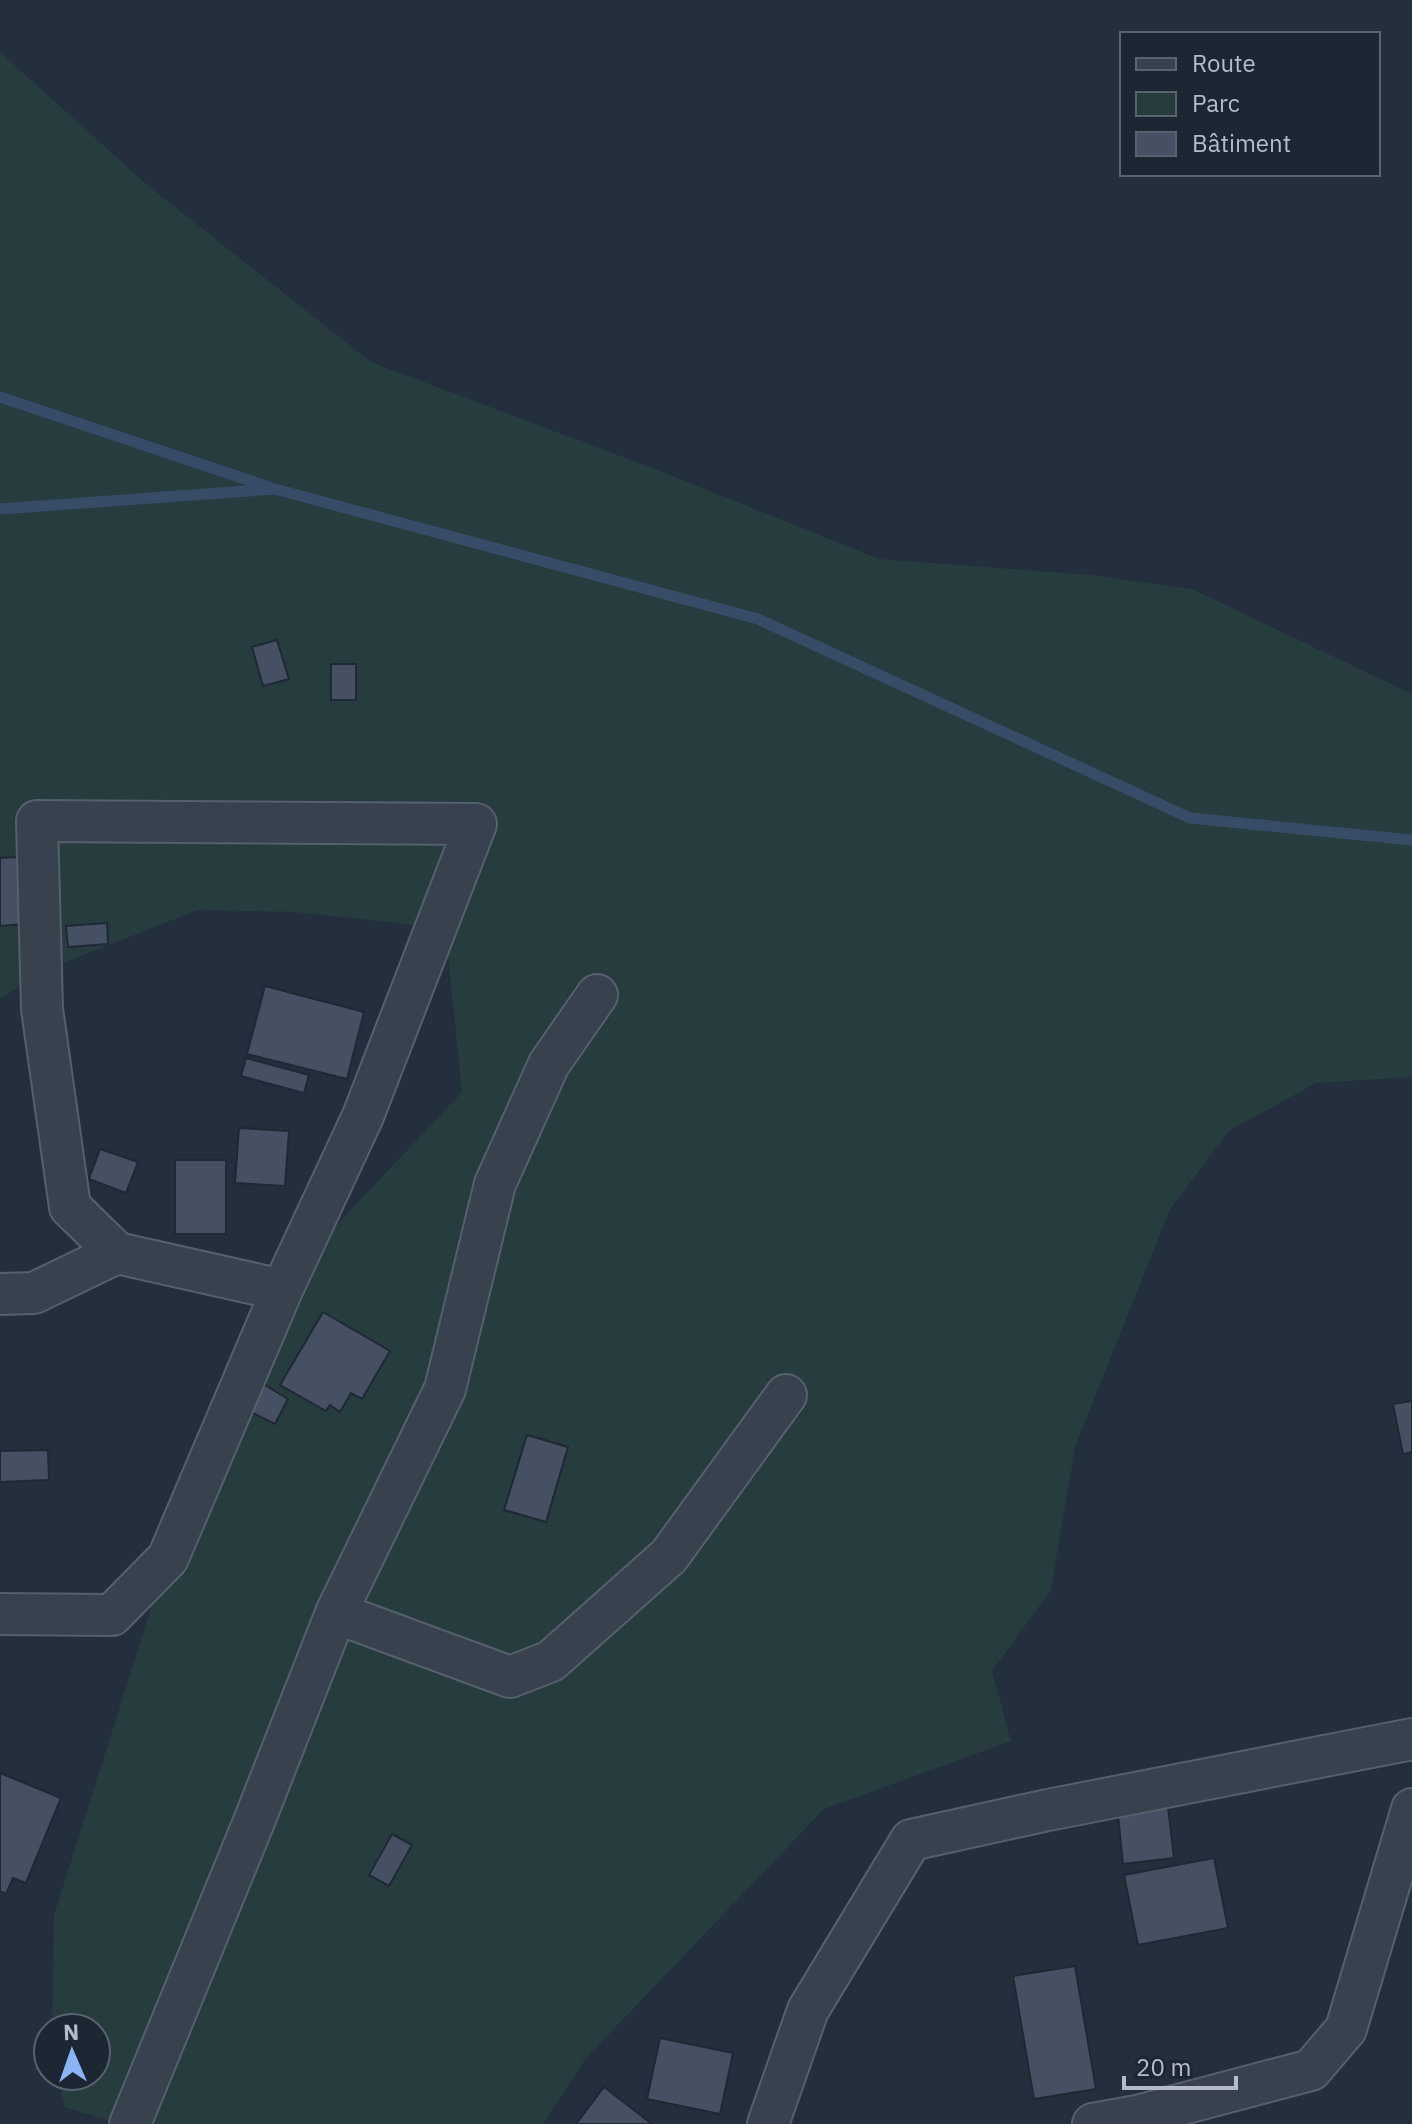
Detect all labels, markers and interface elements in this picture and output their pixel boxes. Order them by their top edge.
legend [1120,32,1380,176]
text: Route [1192,47,1256,79]
text: Parc [1192,87,1240,119]
text: Bâtiment [1192,127,1291,159]
north arrow [32,2012,112,2092]
text: N [63,2017,80,2046]
scale bar [1124,2040,1236,2090]
text: 20 m [1136,2051,1191,2083]

